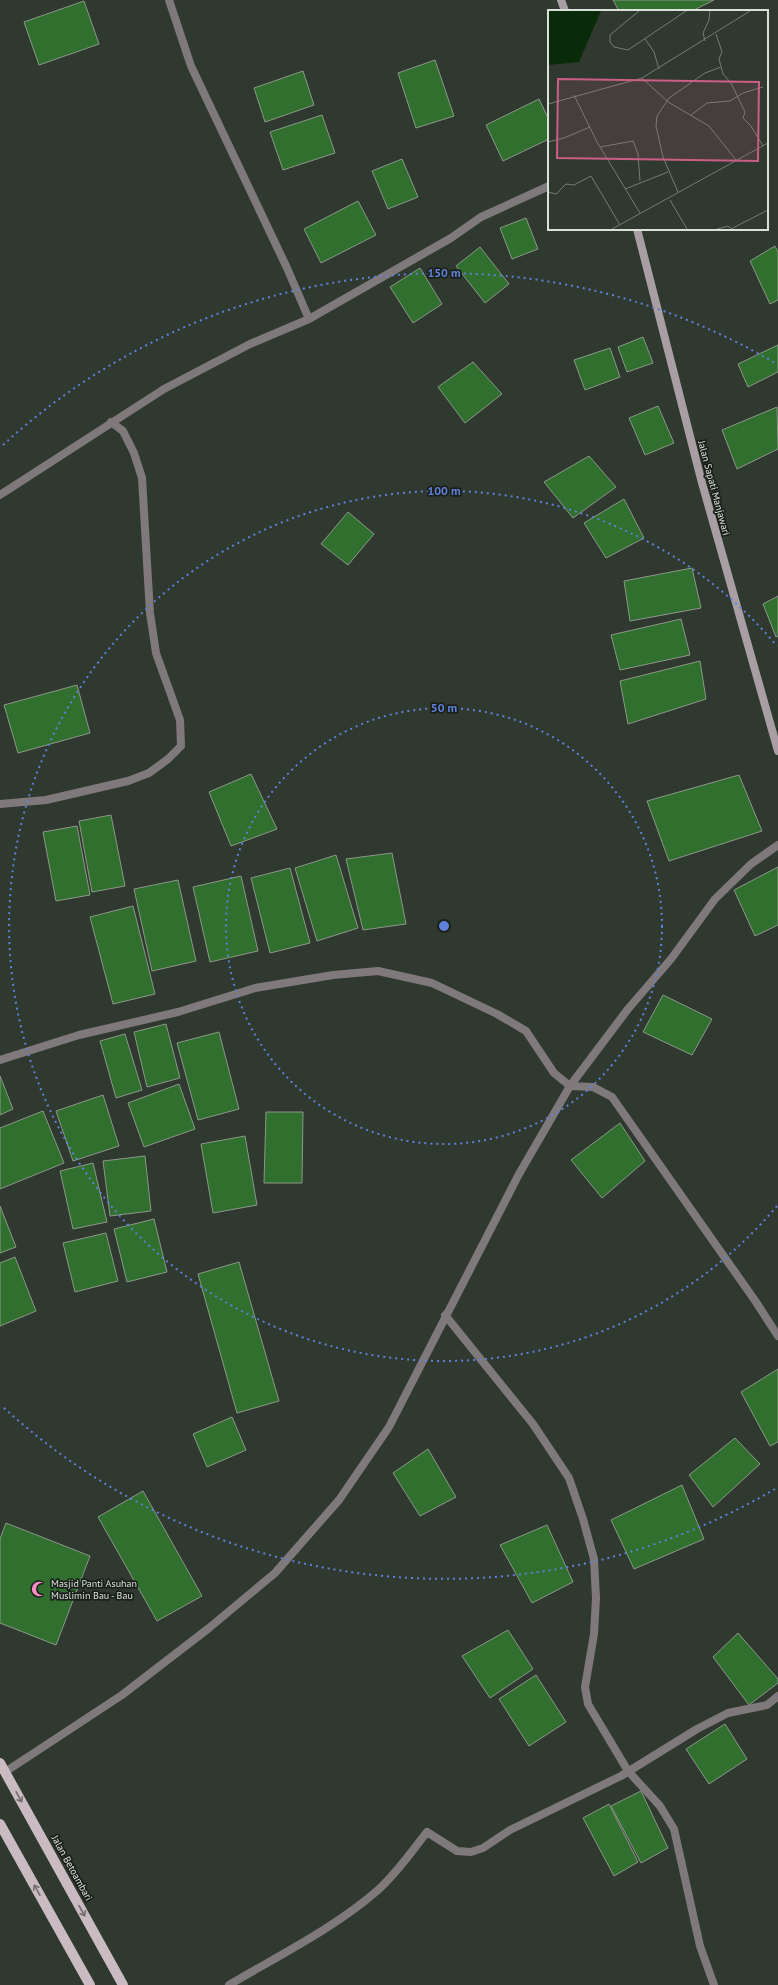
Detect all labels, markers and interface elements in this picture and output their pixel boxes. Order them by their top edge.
inset map [548,10,768,230]
text: 150 m [427,265,461,280]
street label: Jalan Sapati Manjawari [695,438,733,537]
text: 100 m [427,483,461,498]
text: 50 m [431,700,457,715]
centre of rings [437,919,451,933]
place label: Masjid Panti Asuhan Muslimin Bau - Bau [51,1577,137,1602]
mosque icon: Masjid Panti Asuhan Muslimin Bau - Bau [30,1580,48,1598]
one-way arrow [16,1791,24,1803]
street label: Jalan Betoambari [48,1832,95,1903]
one-way arrow [32,1884,40,1896]
one-way arrow [79,1905,87,1917]

